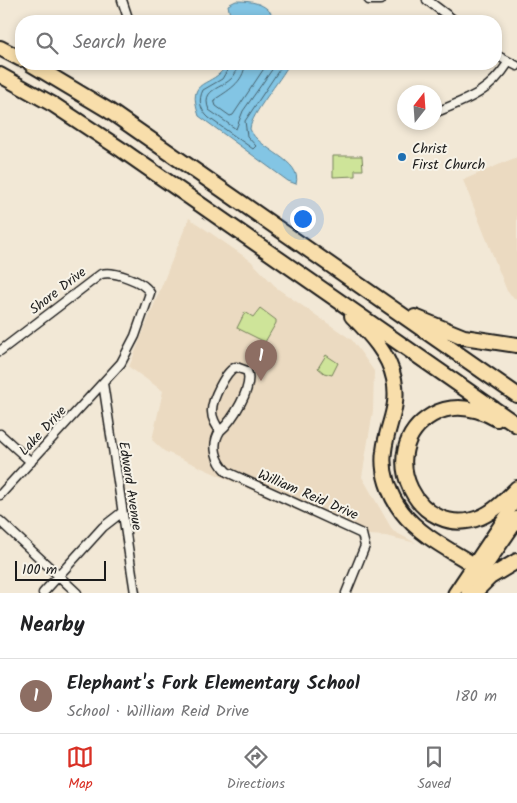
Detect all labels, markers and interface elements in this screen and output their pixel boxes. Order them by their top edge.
search box [15,15,502,70]
text: Search here [73,28,167,58]
icon: search [33,29,61,57]
north arrow [397,85,442,130]
place label: Christ First Church [412,138,485,176]
marker: Christ First Church [396,151,408,163]
your location [290,206,316,232]
street label: Shore Drive [25,261,92,320]
pin: 1 [245,340,277,381]
street label: Lake Drive [14,400,73,461]
street label: Edward Avenue [112,440,148,533]
street label: William Reid Drive [254,464,362,526]
scale bar [15,558,106,581]
text: 100 m [22,559,57,581]
text: Nearby [20,609,85,642]
text: Elephant's Fork Elementary School [67,669,360,699]
text: 1 [34,684,38,709]
text: 180 m [455,684,497,709]
text: School · William Reid Drive [67,699,249,724]
tab: Map [66,743,94,795]
tab: Directions [227,743,285,795]
tab: Saved [417,743,451,795]

